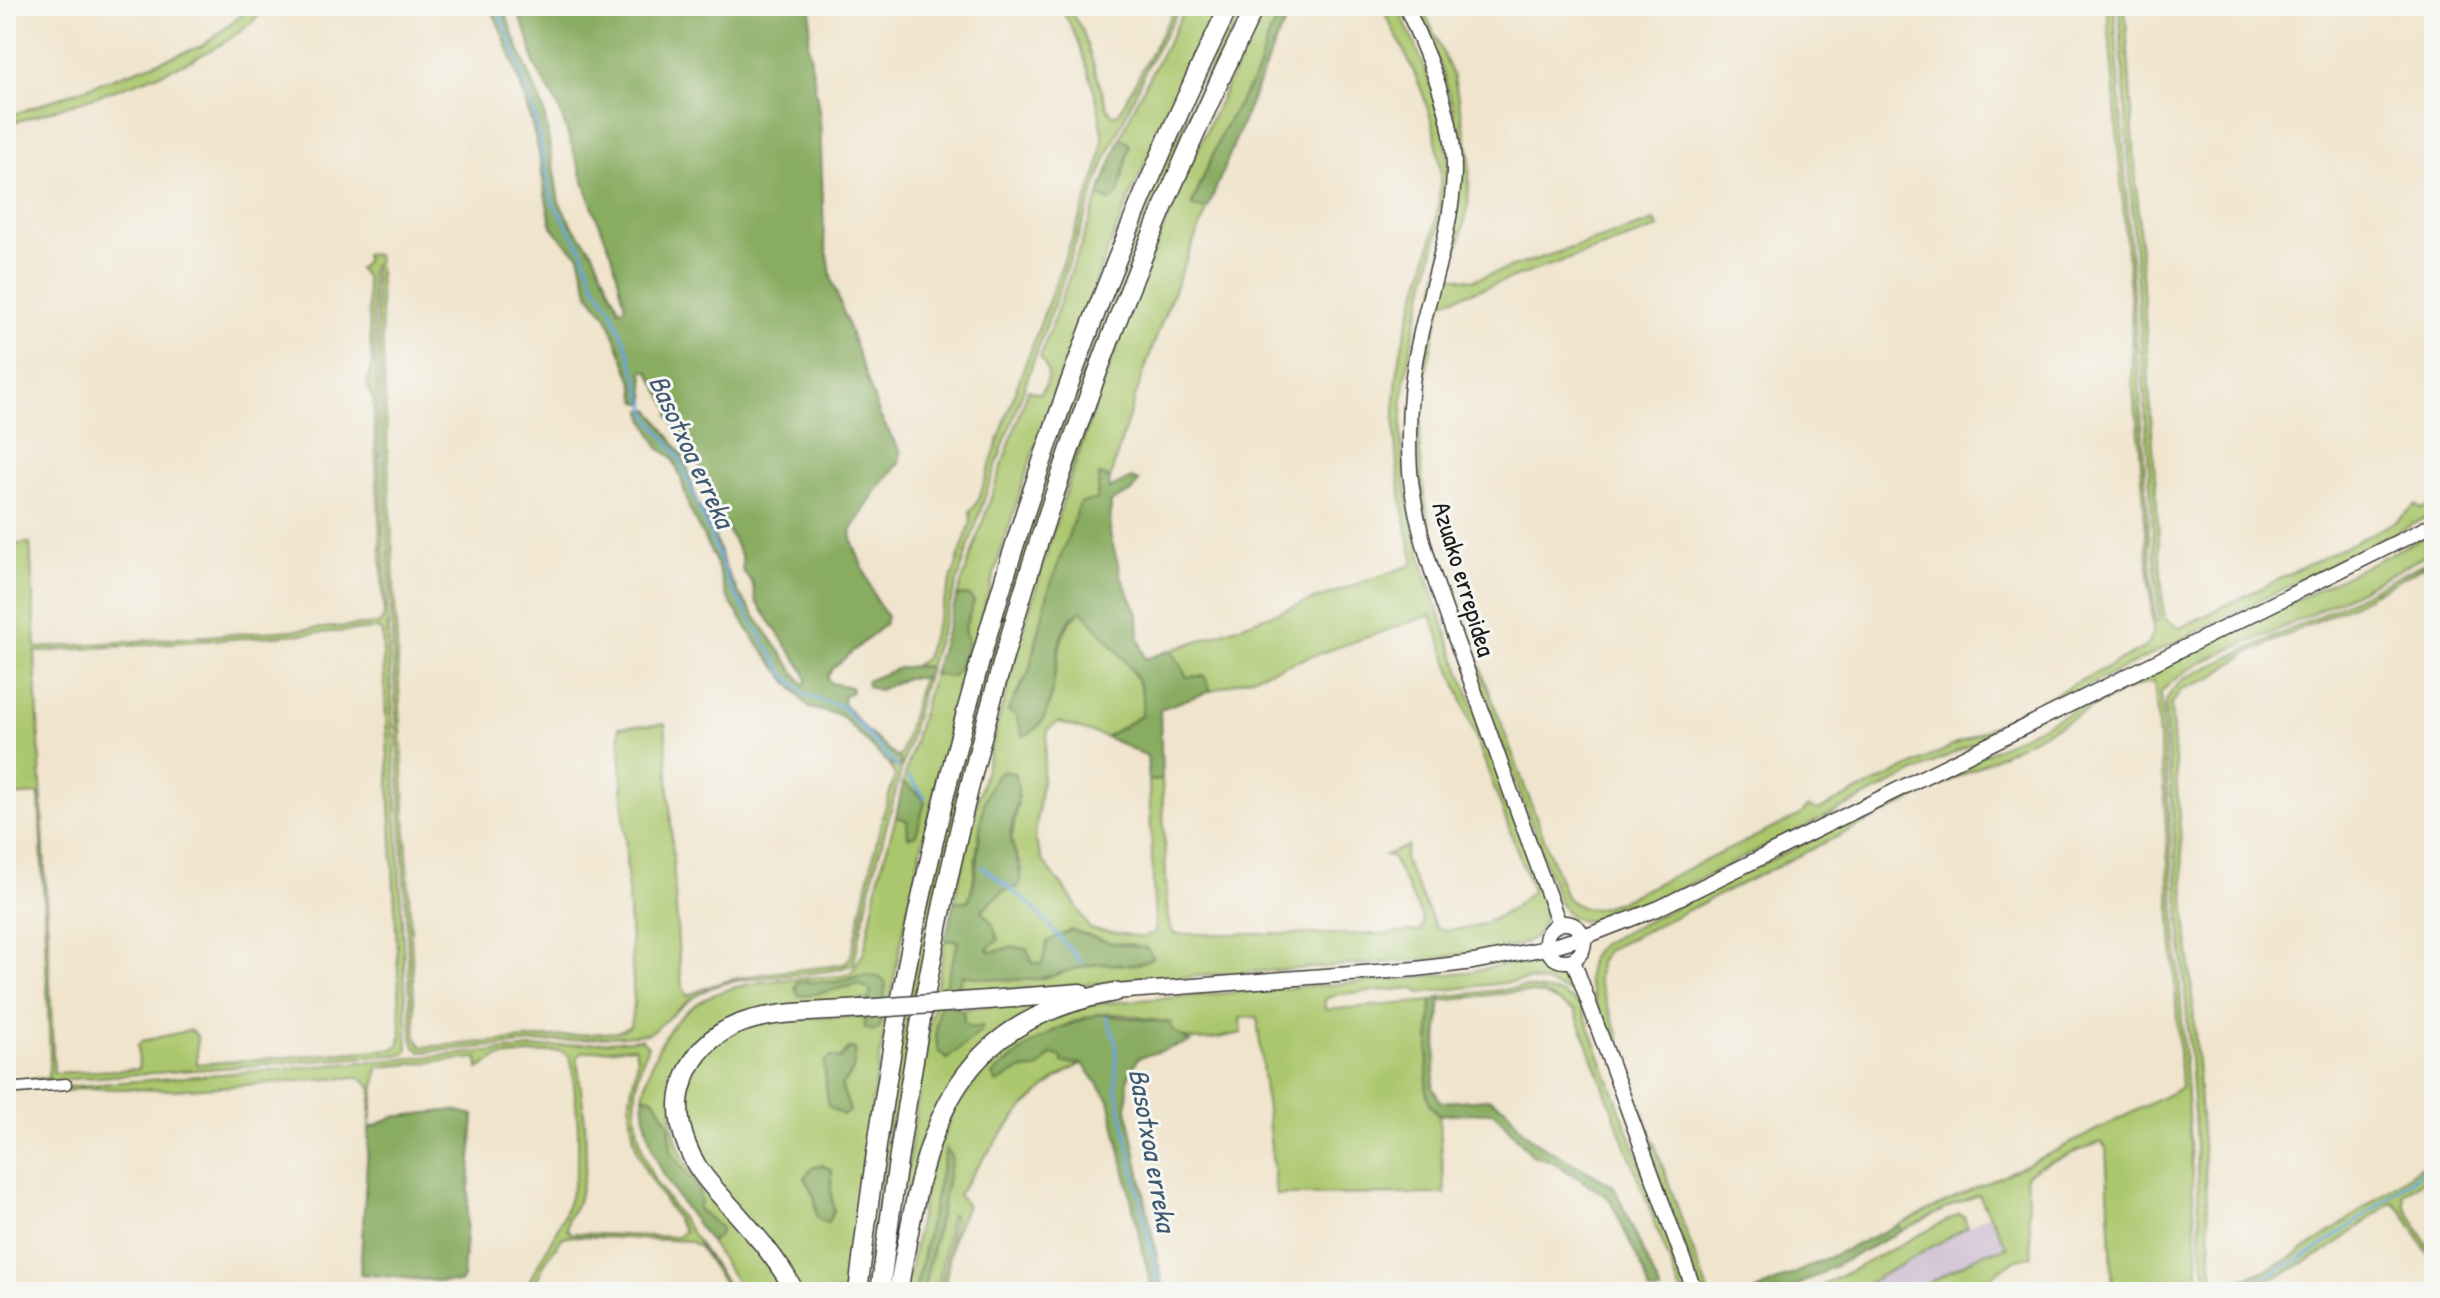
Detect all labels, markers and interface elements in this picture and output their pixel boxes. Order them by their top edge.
water label: Basotxoa erreka [640,368,745,536]
street label: Azuako errepidea [1424,497,1505,660]
water label: Basotxoa erreka [1120,1066,1187,1237]

